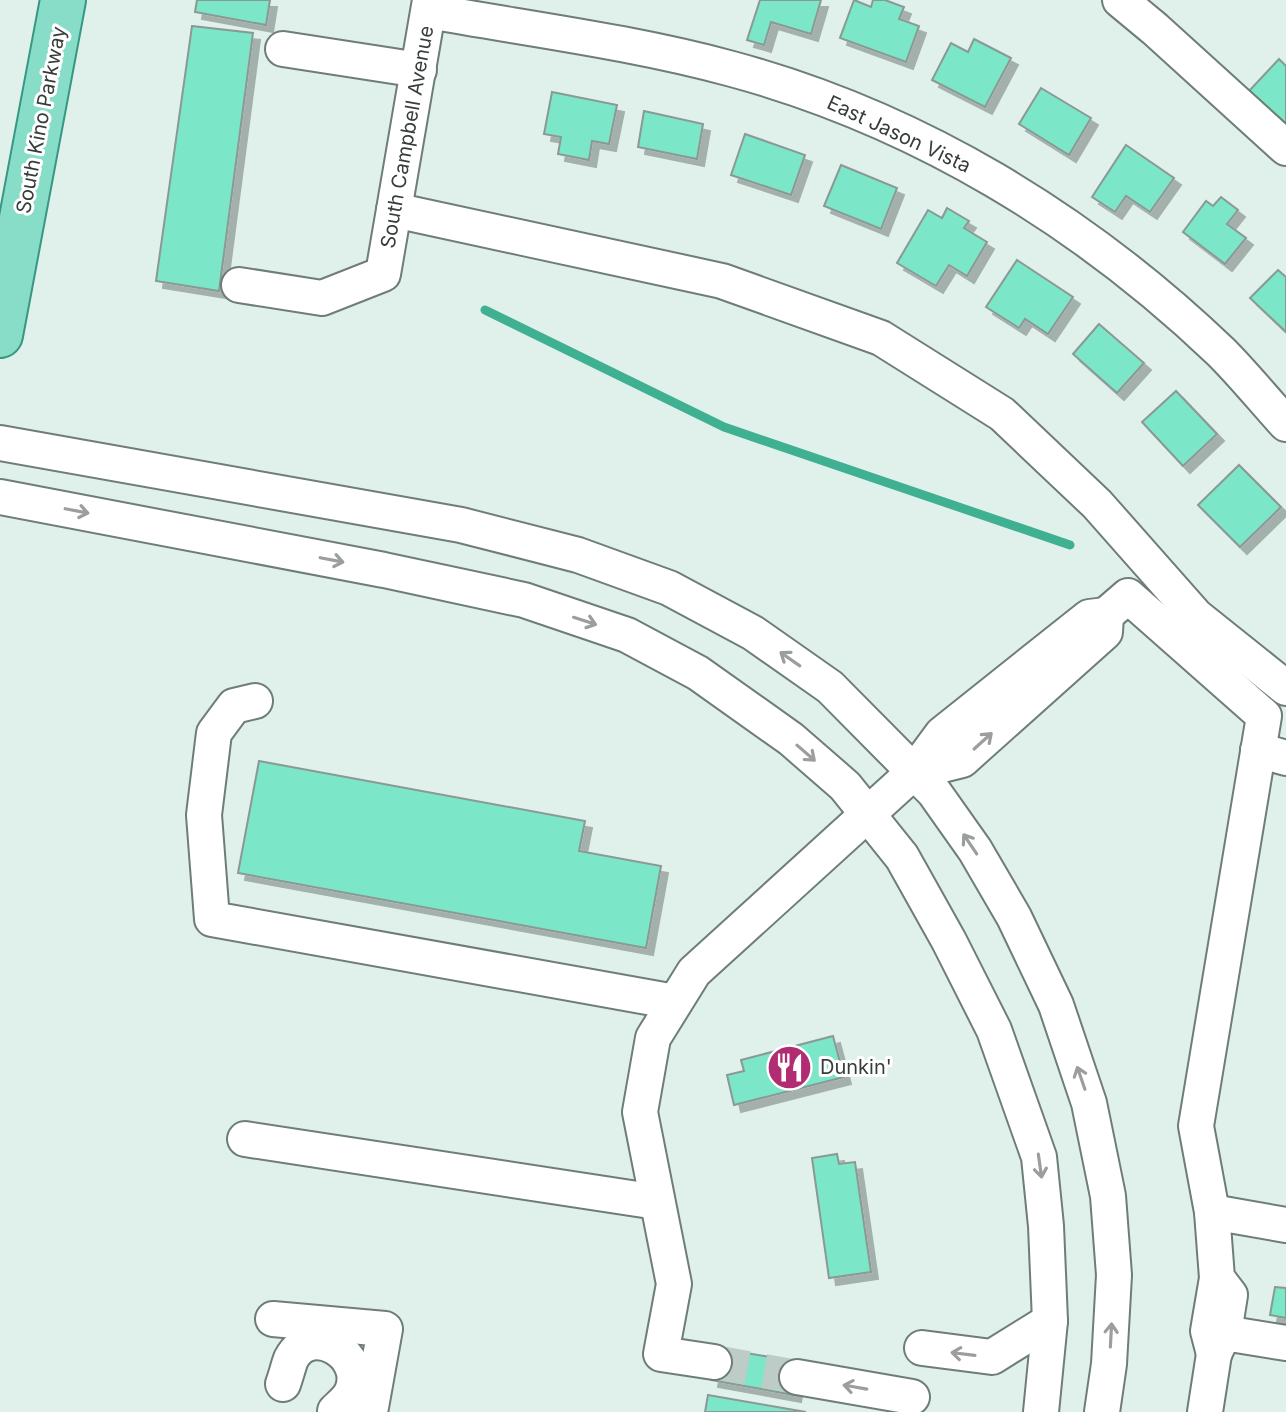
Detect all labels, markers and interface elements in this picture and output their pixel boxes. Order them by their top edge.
street label: South Kino Parkway [11,24,71,216]
street label: South Campbell Avenue [376,24,438,250]
street label: East Jason Vista [823,90,975,178]
one-way arrow [63,505,89,520]
one-way arrow [319,554,344,569]
one-way arrow [572,614,597,629]
one-way arrow [779,651,801,667]
one-way arrow [972,732,992,750]
one-way arrow [796,743,816,761]
one-way arrow [962,833,978,855]
restaurant icon: Dunkin' [765,1043,813,1091]
place label: Dunkin' [820,1055,892,1079]
one-way arrow [1072,1066,1087,1091]
one-way arrow [1033,1153,1048,1179]
one-way arrow [1104,1322,1119,1349]
one-way arrow [950,1346,977,1361]
one-way arrow [843,1379,868,1394]

